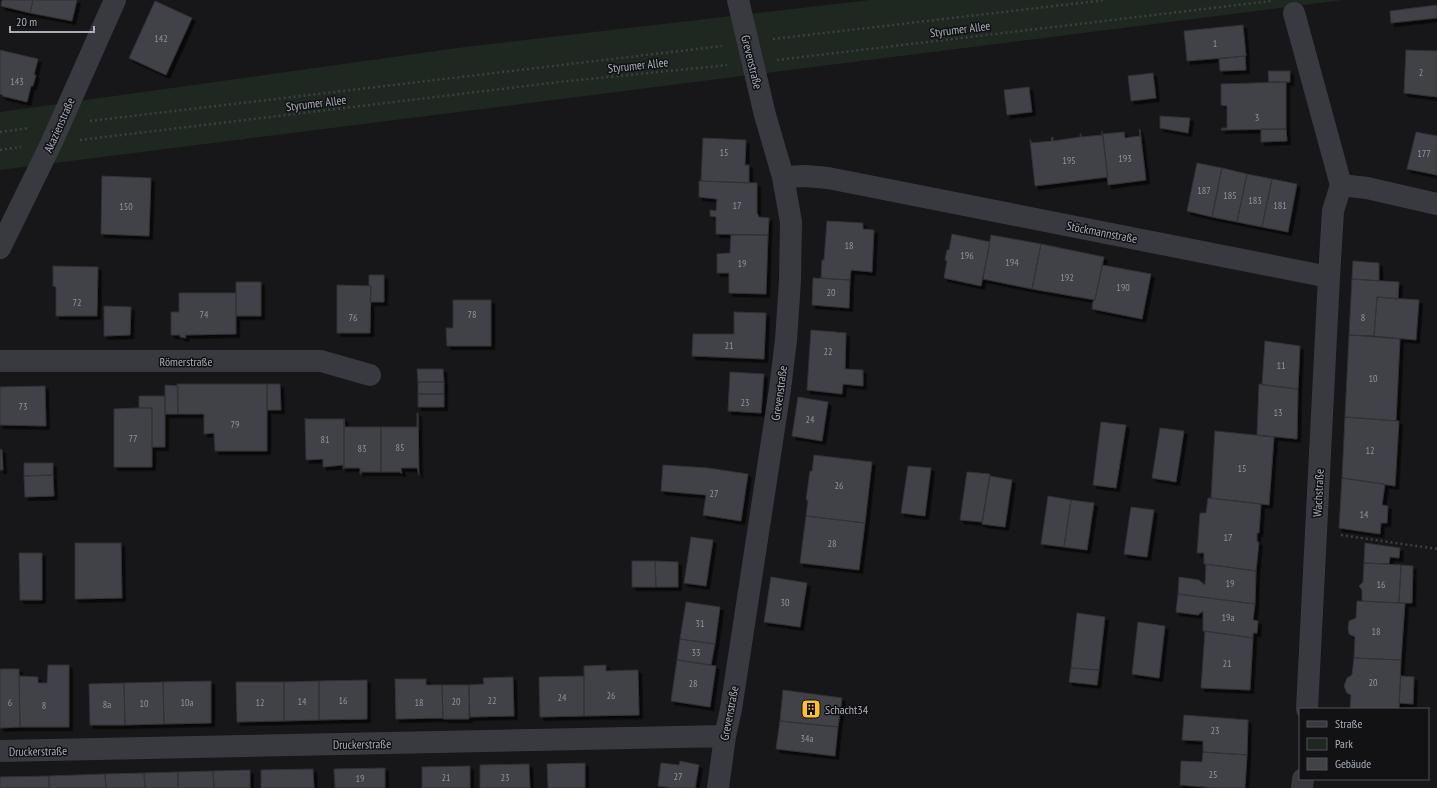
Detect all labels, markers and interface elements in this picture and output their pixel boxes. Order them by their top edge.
scale bar [10,8,94,34]
text: 20 m [16,14,37,29]
street label: Styrumer Allee [929,18,991,40]
house number: 142 [154,32,168,45]
street label: Grevenstraße [738,33,766,91]
house number: 1 [1213,37,1217,50]
street label: Styrumer Allee [607,54,669,76]
house number: 2 [1419,66,1423,79]
house number: 143 [10,75,24,88]
street label: Styrumer Allee [285,92,347,114]
street label: Akazienstraße [40,95,78,155]
house number: 3 [1255,111,1259,124]
house number: 15 [720,146,729,159]
house number: 177 [1417,147,1431,160]
house number: 193 [1118,152,1132,165]
house number: 195 [1062,154,1076,167]
house number: 187 [1197,184,1211,197]
house number: 185 [1223,189,1237,202]
house number: 183 [1248,194,1262,207]
house number: 17 [733,199,742,212]
house number: 181 [1273,199,1287,212]
house number: 150 [119,200,133,213]
street label: Stöckmannstraße [1065,218,1139,246]
house number: 18 [845,239,854,252]
house number: 196 [960,249,974,262]
house number: 194 [1005,256,1019,269]
house number: 19 [738,257,747,270]
house number: 192 [1060,271,1074,284]
house number: 190 [1116,281,1130,294]
house number: 20 [827,286,836,299]
house number: 72 [73,296,82,309]
house number: 74 [200,308,209,321]
house number: 78 [468,308,477,321]
house number: 76 [349,311,358,324]
house number: 8 [1361,311,1365,324]
house number: 21 [725,339,734,352]
house number: 22 [824,345,833,358]
street label: Römerstraße [160,354,212,369]
house number: 11 [1277,359,1286,372]
street label: Grevenstraße [768,365,790,421]
house number: 10 [1369,372,1378,385]
house number: 23 [741,396,750,409]
house number: 73 [19,400,28,413]
house number: 13 [1274,406,1283,419]
house number: 24 [806,413,815,426]
house number: 79 [231,418,240,431]
house number: 77 [129,432,138,445]
house number: 81 [321,433,330,446]
house number: 85 [396,441,405,454]
house number: 83 [358,442,367,455]
house number: 12 [1366,444,1375,457]
house number: 15 [1238,462,1247,475]
street label: Wachstraße [1309,468,1327,517]
house number: 26 [835,479,844,492]
house number: 27 [710,487,719,500]
house number: 14 [1360,508,1369,521]
house number: 17 [1224,531,1233,544]
house number: 28 [828,537,837,550]
house number: 19 [1226,577,1235,590]
house number: 16 [1377,578,1386,591]
house number: 30 [781,596,790,609]
house number: 19a [1222,611,1235,624]
house number: 31 [696,617,705,630]
house number: 18 [1372,625,1381,638]
house number: 33 [692,646,701,659]
house number: 21 [1223,657,1232,670]
house number: 20 [1369,676,1378,689]
house number: 28 [689,677,698,690]
street label: Grevenstraße [716,684,742,741]
house number: 26 [607,689,616,702]
house number: 24 [558,691,567,704]
house number: 16 [339,694,348,707]
house number: 22 [488,694,497,707]
house number: 14 [298,695,307,708]
house number: 20 [452,695,461,708]
house number: 6 [8,696,13,709]
house number: 10a [181,696,194,709]
house number: 12 [256,696,265,709]
house number: 18 [415,696,424,709]
house number: 10 [140,697,149,710]
house number: 8a [103,698,111,711]
building icon: Schacht34 [800,698,822,720]
house number: 8 [42,699,46,712]
place label: Schacht34 [825,702,869,717]
legend [1299,708,1429,780]
text: Straße [1335,716,1362,731]
house number: 23 [1211,724,1220,737]
house number: 34a [801,732,814,745]
street label: Druckerstraße [333,736,391,752]
text: Park [1335,736,1353,751]
street label: Druckerstraße [9,743,67,759]
text: Gebäude [1335,756,1371,771]
house number: 25 [1209,768,1218,781]
house number: 27 [674,770,683,783]
house number: 21 [442,771,451,784]
house number: 23 [501,771,510,784]
house number: 19 [356,772,365,785]

